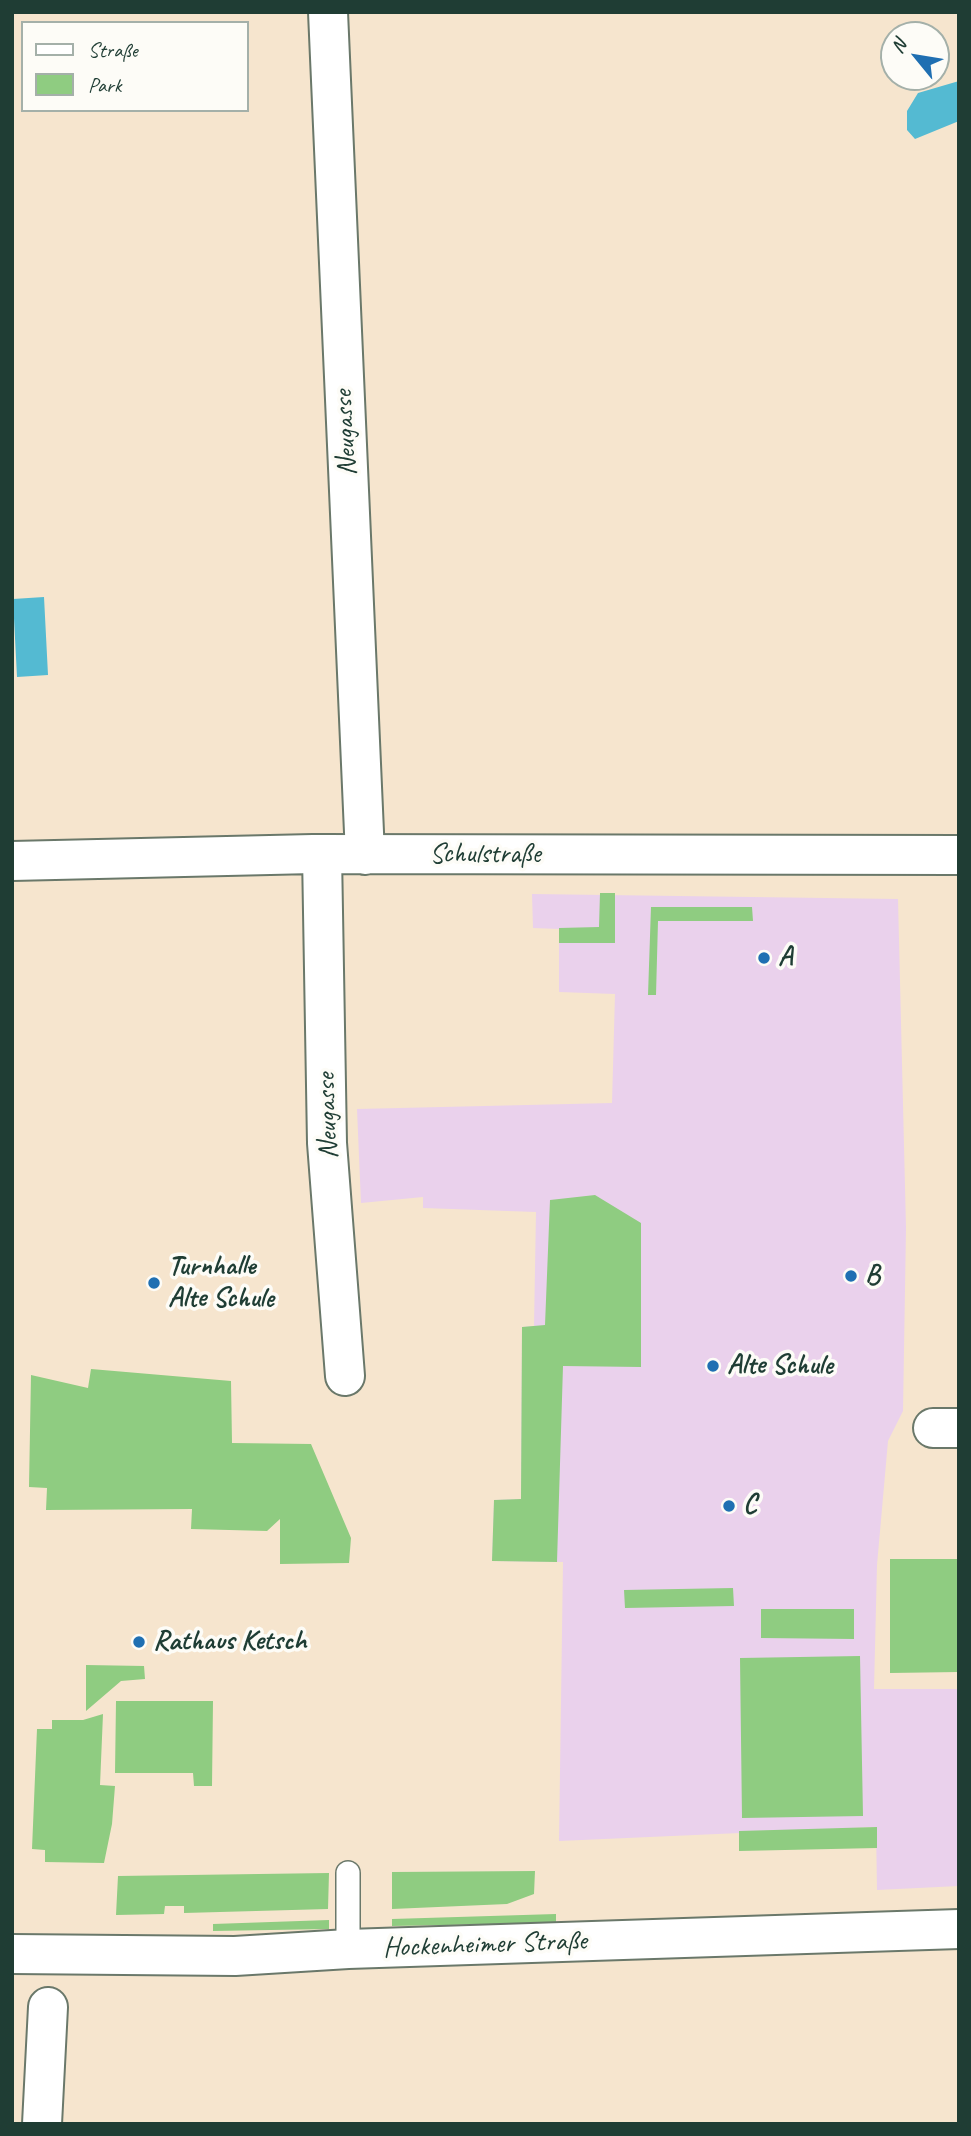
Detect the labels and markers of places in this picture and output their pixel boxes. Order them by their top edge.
place label: A [778,941,792,975]
marker: A [756,950,772,966]
place label: Turnhalle Alte Schule [168,1250,274,1316]
place label: B [865,1259,880,1293]
marker: B [843,1268,859,1284]
marker: Turnhalle Alte Schule [146,1275,162,1291]
place label: Alte Schule [727,1349,833,1383]
marker: Alte Schule [705,1358,721,1374]
place label: C [743,1489,756,1523]
marker: C [721,1498,737,1514]
place label: Rathaus Ketsch [153,1625,307,1659]
marker: Rathaus Ketsch [131,1634,147,1650]

